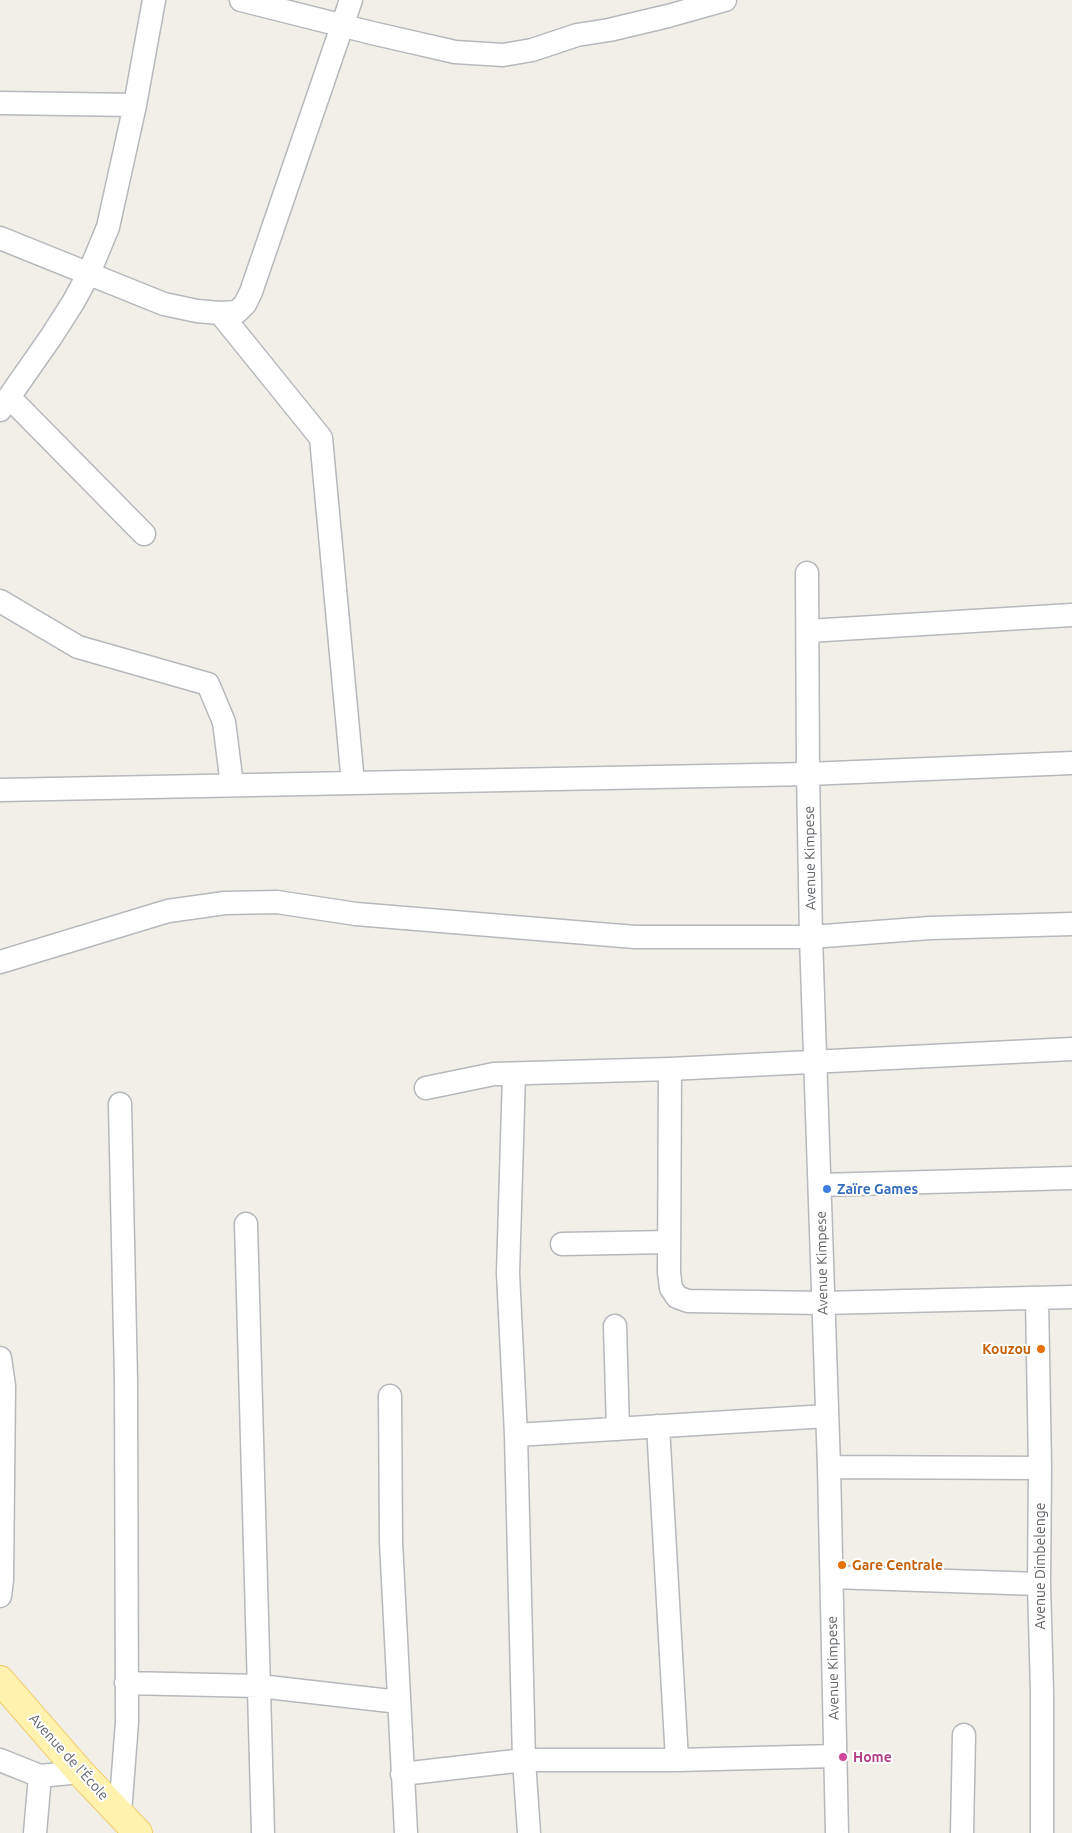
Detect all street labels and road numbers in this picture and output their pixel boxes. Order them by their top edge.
street label: Avenue Kimpese [801,806,819,910]
street label: Avenue Kimpese [813,1211,831,1315]
street label: Avenue Dimbelenge [1032,1503,1048,1629]
street label: Avenue Kimpese [824,1616,842,1720]
street label: Avenue de l'École [26,1710,112,1804]

